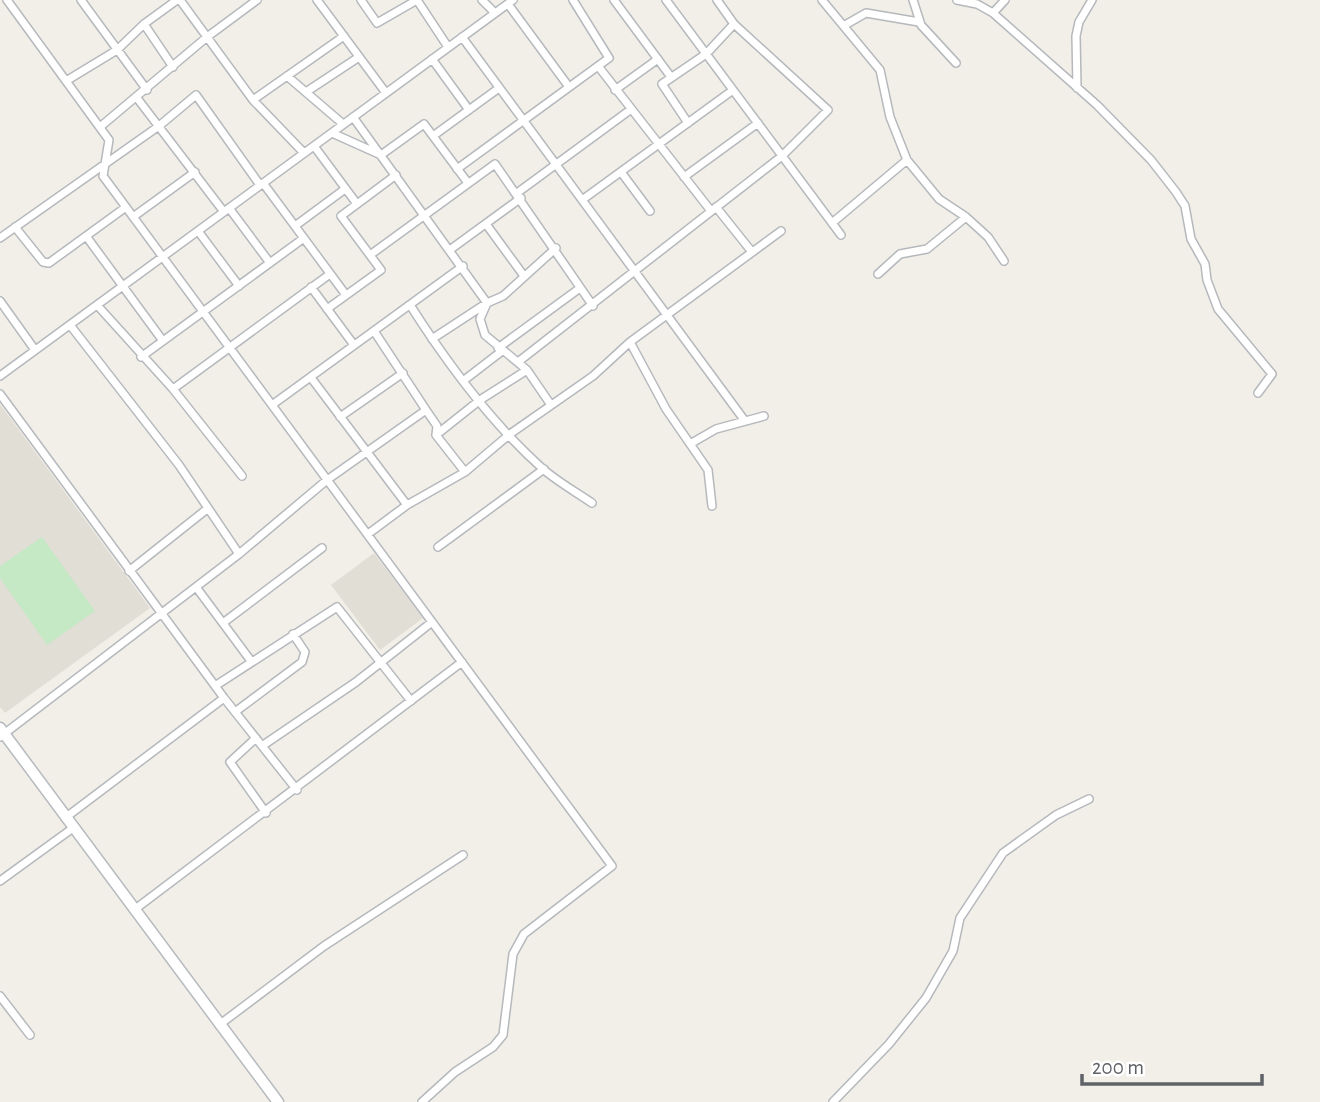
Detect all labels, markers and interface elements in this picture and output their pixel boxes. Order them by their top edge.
scale bar [1082,1042,1262,1086]
text: 200 m [1092,1057,1144,1078]

